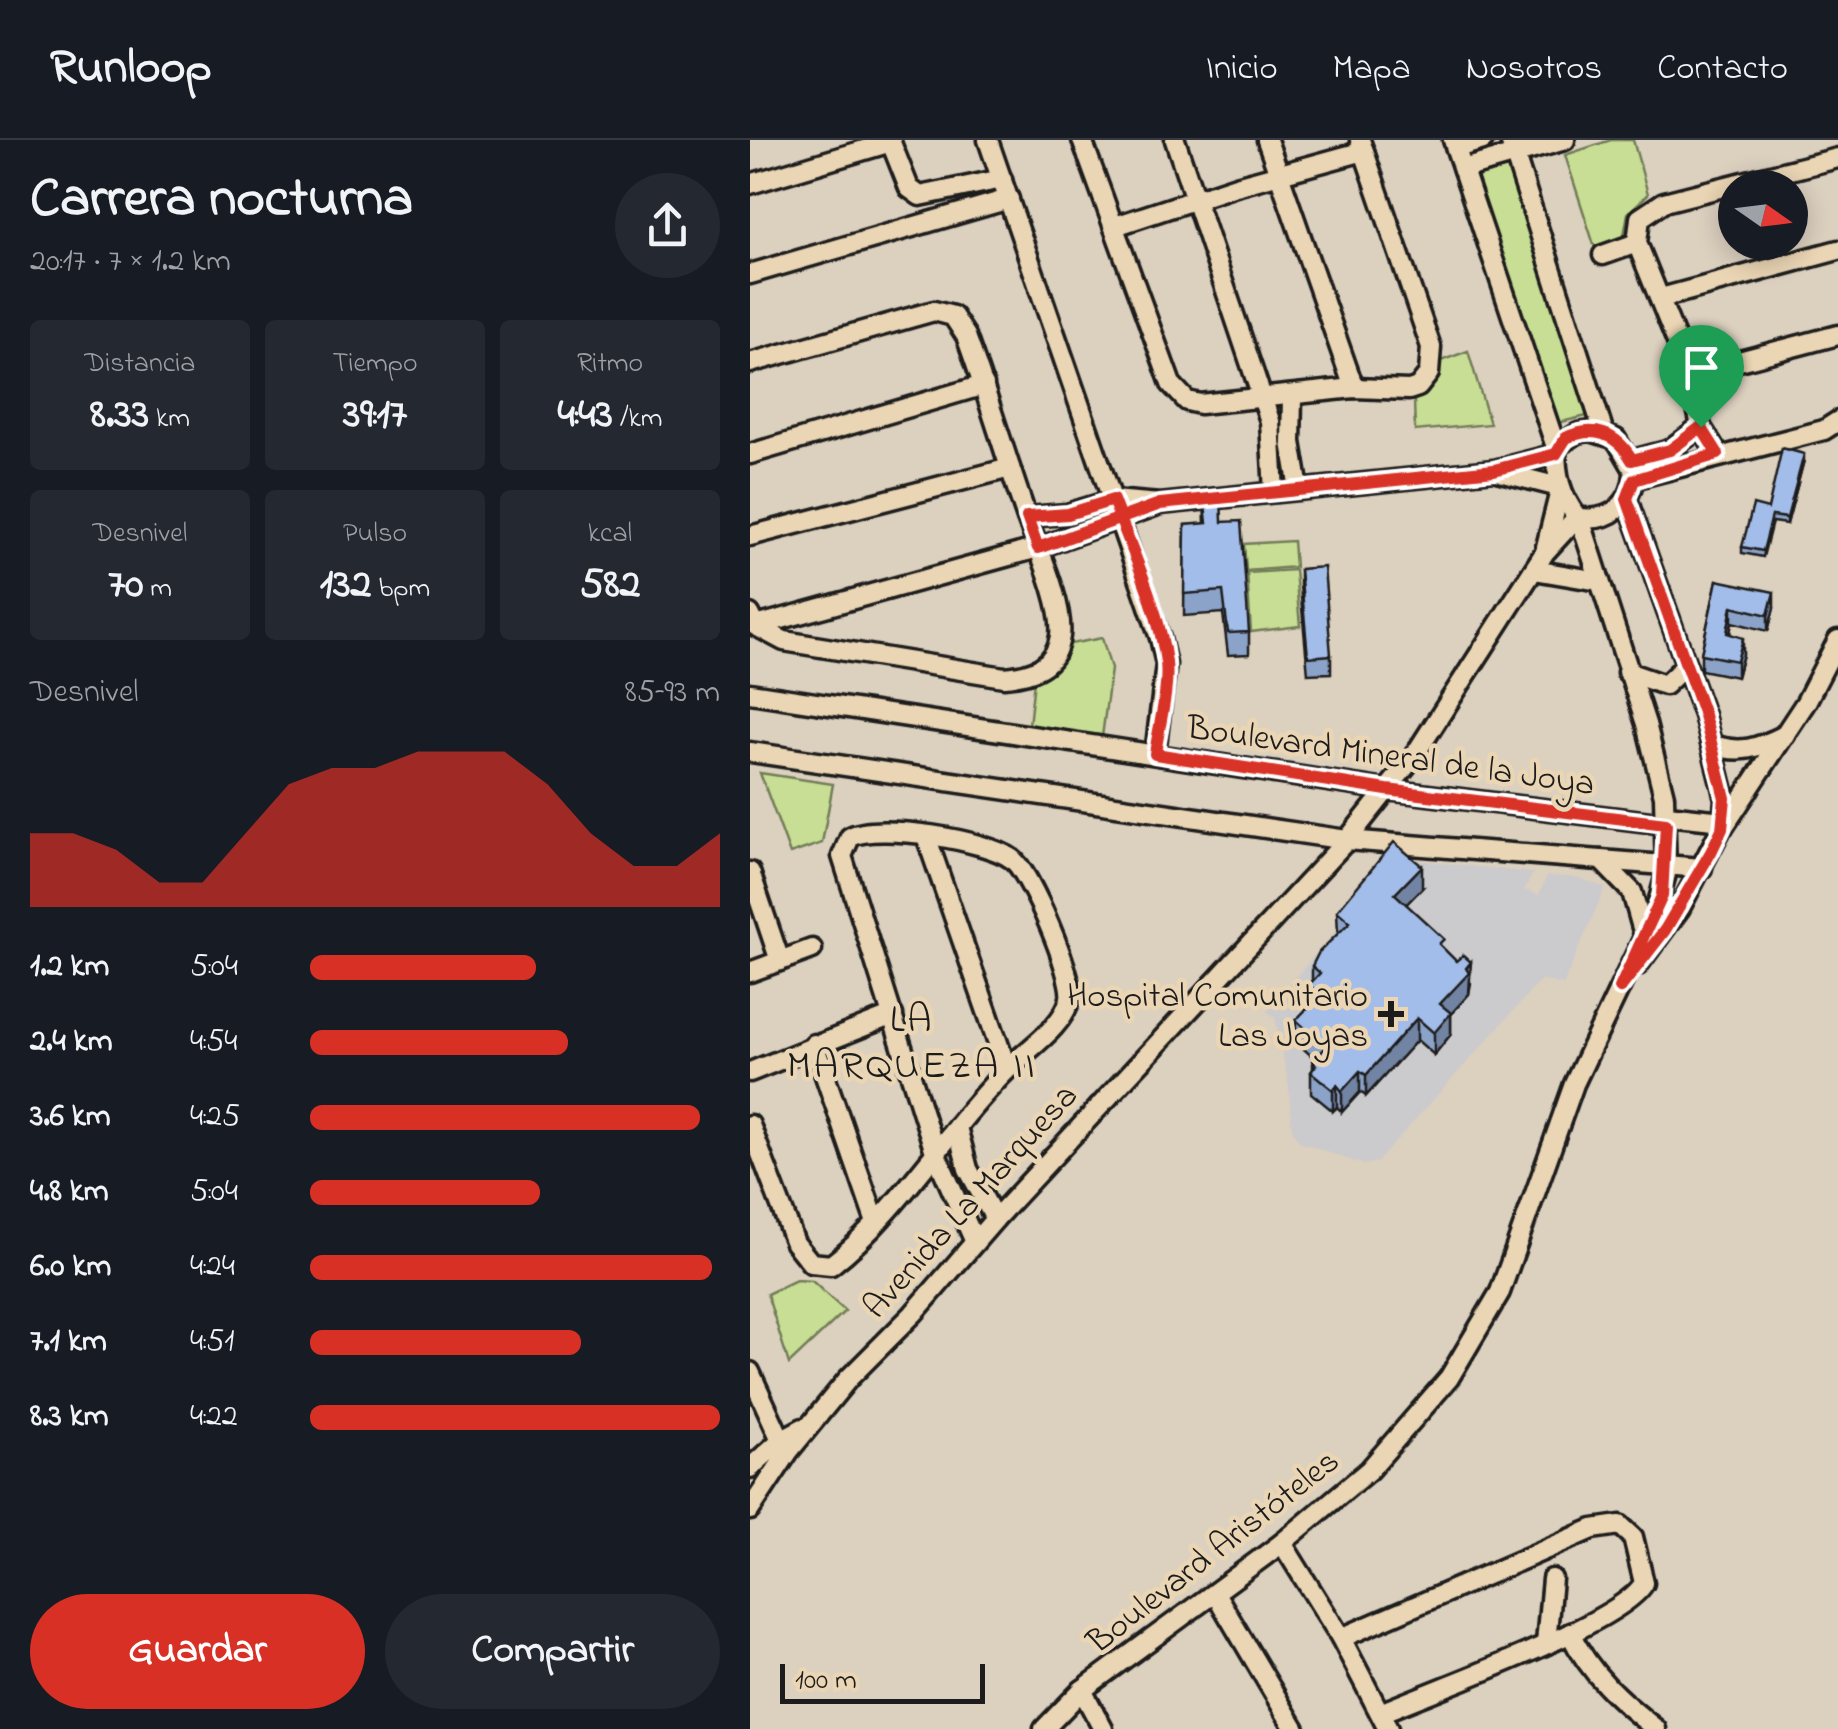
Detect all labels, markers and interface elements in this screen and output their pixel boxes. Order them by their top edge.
text: Runloop [50,34,212,104]
text: Inicio [1206,44,1278,95]
text: Mapa [1333,44,1411,95]
text: Nosotros [1466,44,1602,95]
text: Contacto [1657,44,1788,95]
text: Carrera nocturna [30,161,413,241]
north arrow [1718,170,1808,260]
map controls [1718,170,1808,260]
button: share [615,173,720,278]
text: 20:17 · 7 × 1.2 km [30,239,231,286]
pin [1659,325,1744,428]
icon: arrive [1674,340,1729,395]
text: Distancia [85,344,195,385]
text: Tiempo [332,344,418,385]
text: Ritmo [577,344,643,385]
text: 8.33 [90,385,149,446]
text: 39:17 [343,385,407,446]
text: 4:43 [557,385,613,446]
text: km [149,399,190,440]
text: /km [613,399,663,440]
text: Desnivel [92,514,188,555]
text: Pulso [343,514,407,555]
text: kcal [588,514,632,555]
text: 70 [108,555,143,616]
text: 132 [320,555,371,616]
text: 582 [580,555,640,616]
text: m [143,569,172,610]
text: bpm [371,569,430,610]
text: Desnivel [30,670,139,717]
text: 85–93 m [625,670,720,717]
street label: Boulevard Mineral de la Joya [1182,703,1598,811]
text: 1.2 km [30,944,109,991]
text: 5:04 [190,944,238,991]
place label: Hospital Comunitario Las Joyas [1067,972,1368,1063]
district label: LA MARQUEZA II [787,992,1037,1097]
marker: Hospital Comunitario Las Joyas [1378,1001,1404,1027]
text: 2.4 km [30,1019,112,1066]
text: 4:54 [190,1019,237,1066]
street label: Avenida La Marquesa [852,1073,1091,1331]
text: 3.6 km [30,1094,111,1141]
text: 4:25 [190,1094,240,1141]
text: 4.8 km [30,1169,109,1216]
text: 5:04 [190,1169,238,1216]
text: 6.0 km [30,1244,111,1291]
text: 4:24 [190,1244,235,1291]
text: 7.1 km [30,1319,107,1366]
text: 4:51 [190,1319,234,1366]
text: 8.3 km [30,1394,109,1441]
text: 4:22 [190,1394,238,1441]
street label: Boulevard Aristóteles [1076,1438,1351,1668]
button: Guardar [30,1594,365,1709]
button: Compartir [385,1594,720,1709]
scale bar [780,1659,985,1704]
text: 100 m [795,1661,857,1702]

